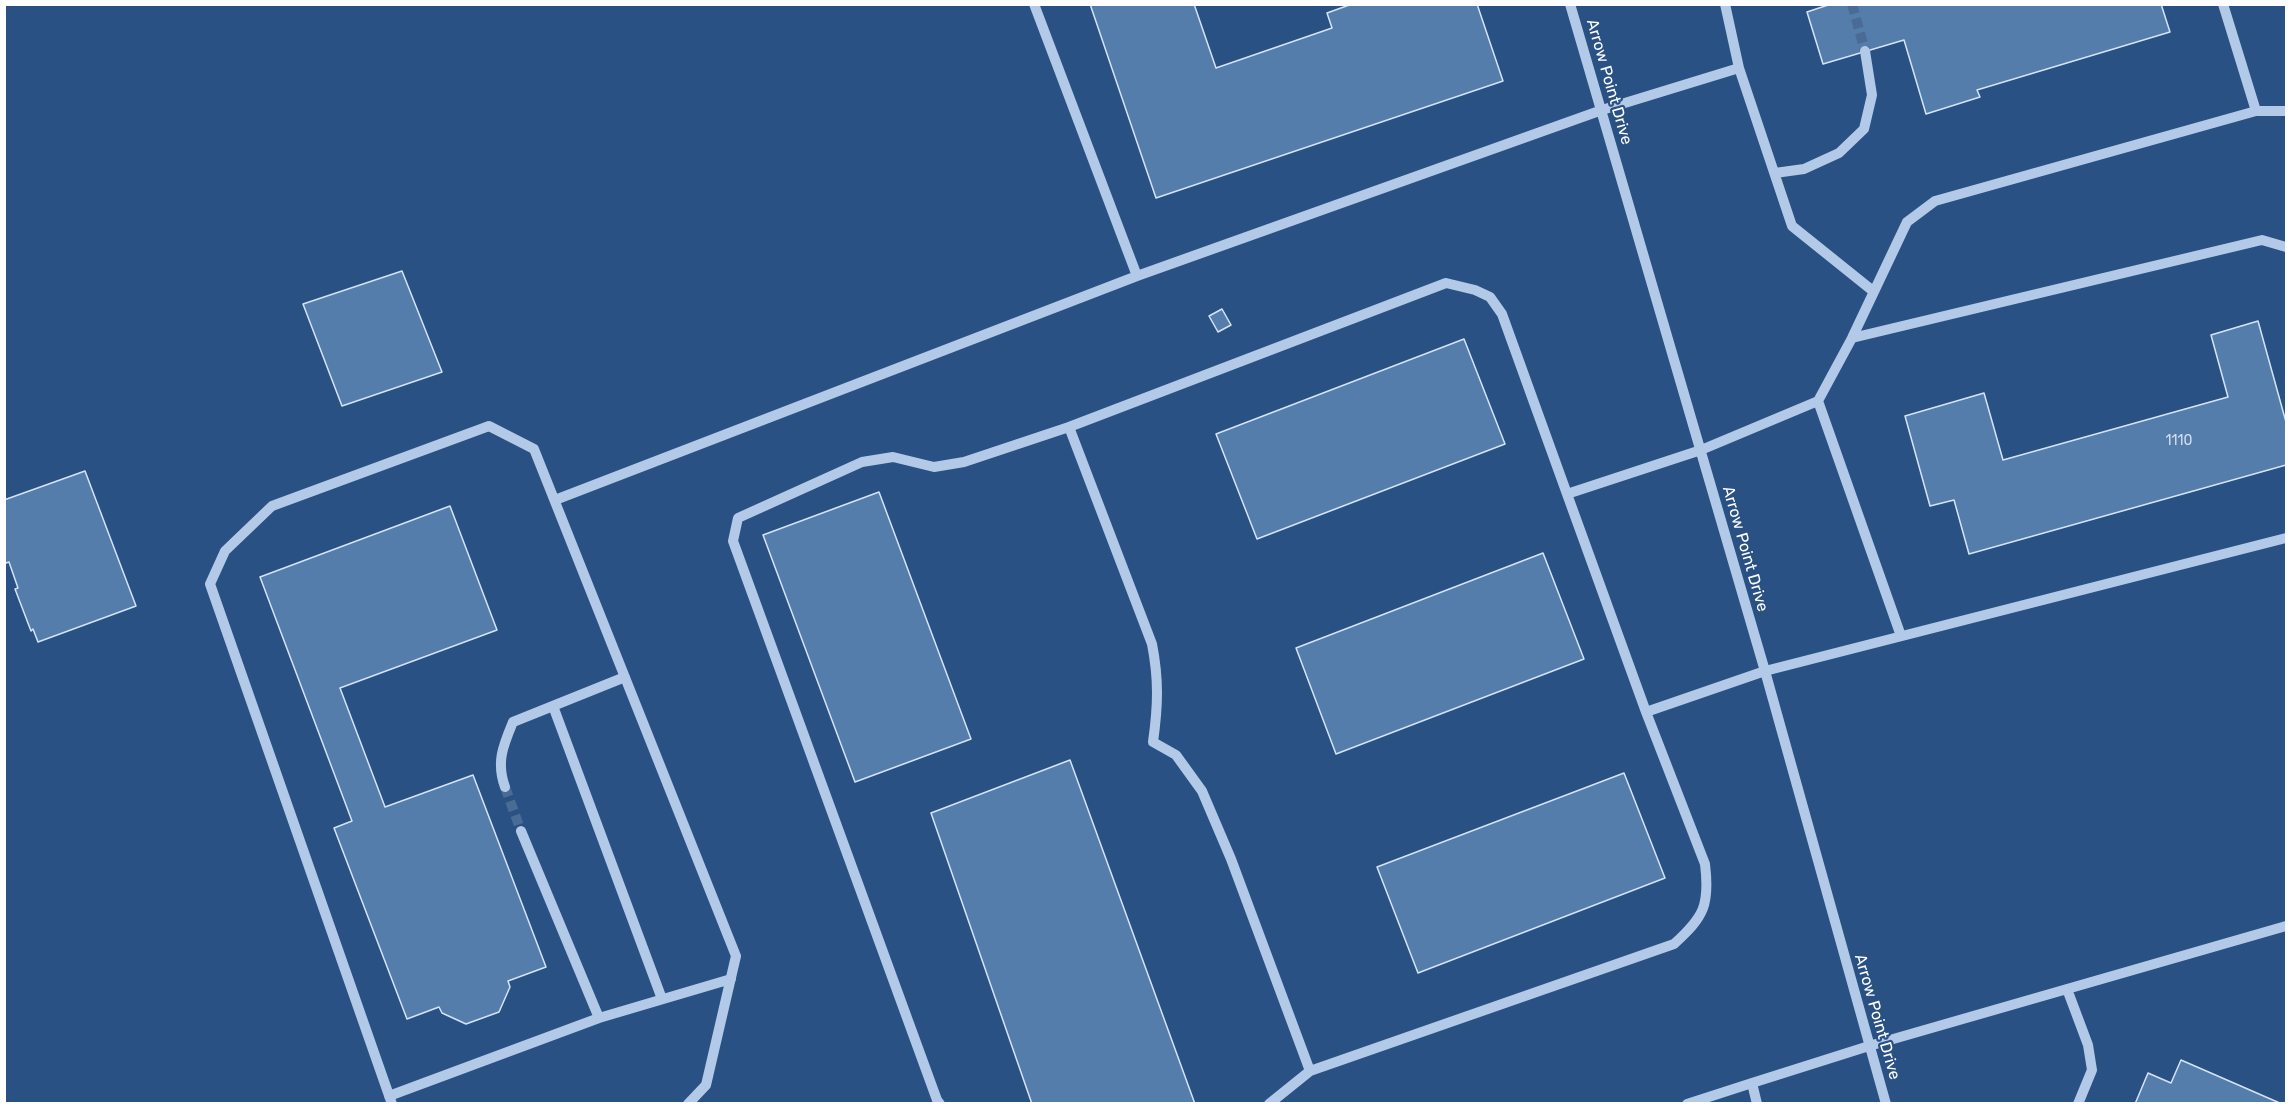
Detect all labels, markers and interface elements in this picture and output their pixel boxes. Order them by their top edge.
street label: Arrow Point Drive [1582,17,1636,147]
house number: 1110 [2166,433,2192,449]
street label: Arrow Point Drive [1718,484,1772,614]
street label: Arrow Point Drive [1850,952,1904,1082]

